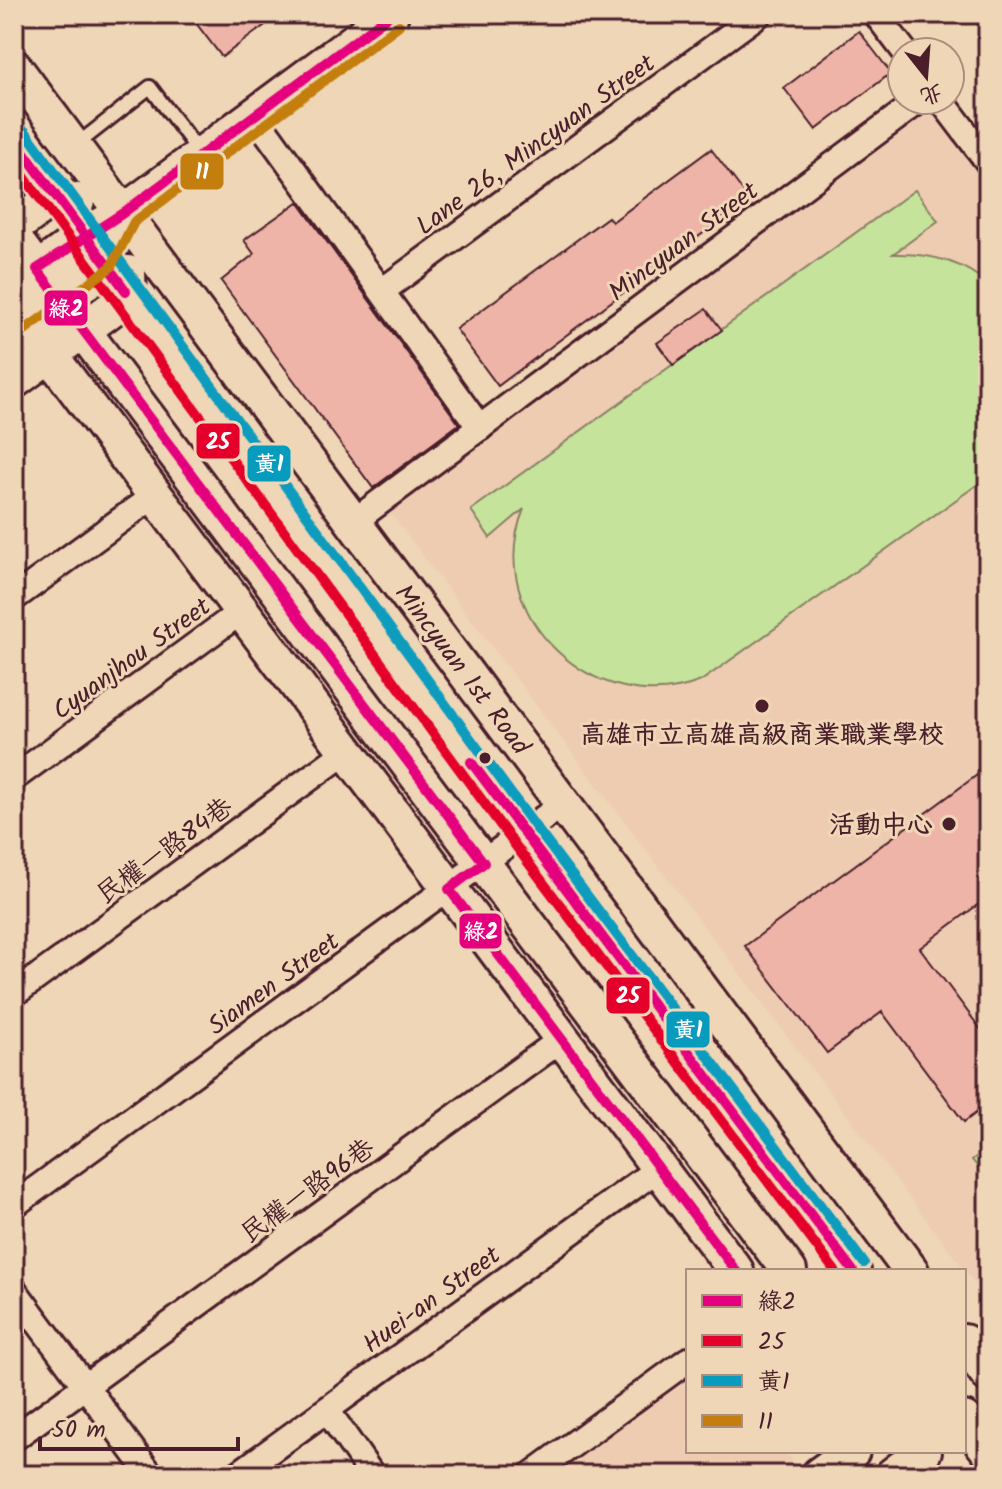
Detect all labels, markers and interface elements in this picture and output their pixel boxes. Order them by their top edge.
north arrow [886,36,966,116]
street label: Lane 26, Mincyuan Street [408,44,666,247]
text: 北 [915,73,947,113]
line badge: 11 [179,152,225,191]
text: 11 [195,156,209,191]
street label: Mincyuan Street [600,171,769,313]
line badge: 綠2 [43,289,89,327]
text: 綠2 [49,293,83,328]
line badge: 25 [195,422,241,460]
text: 25 [206,426,232,461]
line badge: 黃1 [246,444,292,483]
text: 黃1 [255,448,284,483]
street label: Mincyuan 1st Road [383,576,541,766]
street label: Cyuanjhou Street [44,587,221,732]
marker: 高雄市立高雄高級商業職業學校 [753,697,771,715]
place label: 高雄市立高雄高級商業職業學校 [580,715,944,757]
unlabelled marker [477,750,493,766]
street label: 民權一路84巷 [88,788,242,916]
place label: 活動中心 [829,805,933,847]
marker: 活動中心 [940,815,958,833]
line badge: 綠2 [458,912,503,950]
text: 綠2 [464,916,498,951]
street label: Siamen Street [199,922,350,1047]
line badge: 25 [605,976,651,1015]
text: 25 [616,980,642,1015]
line badge: 黃1 [665,1010,711,1049]
text: 黃1 [674,1014,703,1049]
street label: 民權一路96巷 [232,1128,384,1255]
street label: Huei-an Street [354,1235,511,1365]
legend [686,1269,966,1453]
text: 綠2 [758,1283,796,1322]
text: 25 [758,1323,787,1362]
text: 黃1 [758,1363,790,1402]
scale bar [40,1401,238,1451]
text: 11 [758,1403,773,1442]
text: 50 m [52,1411,106,1450]

